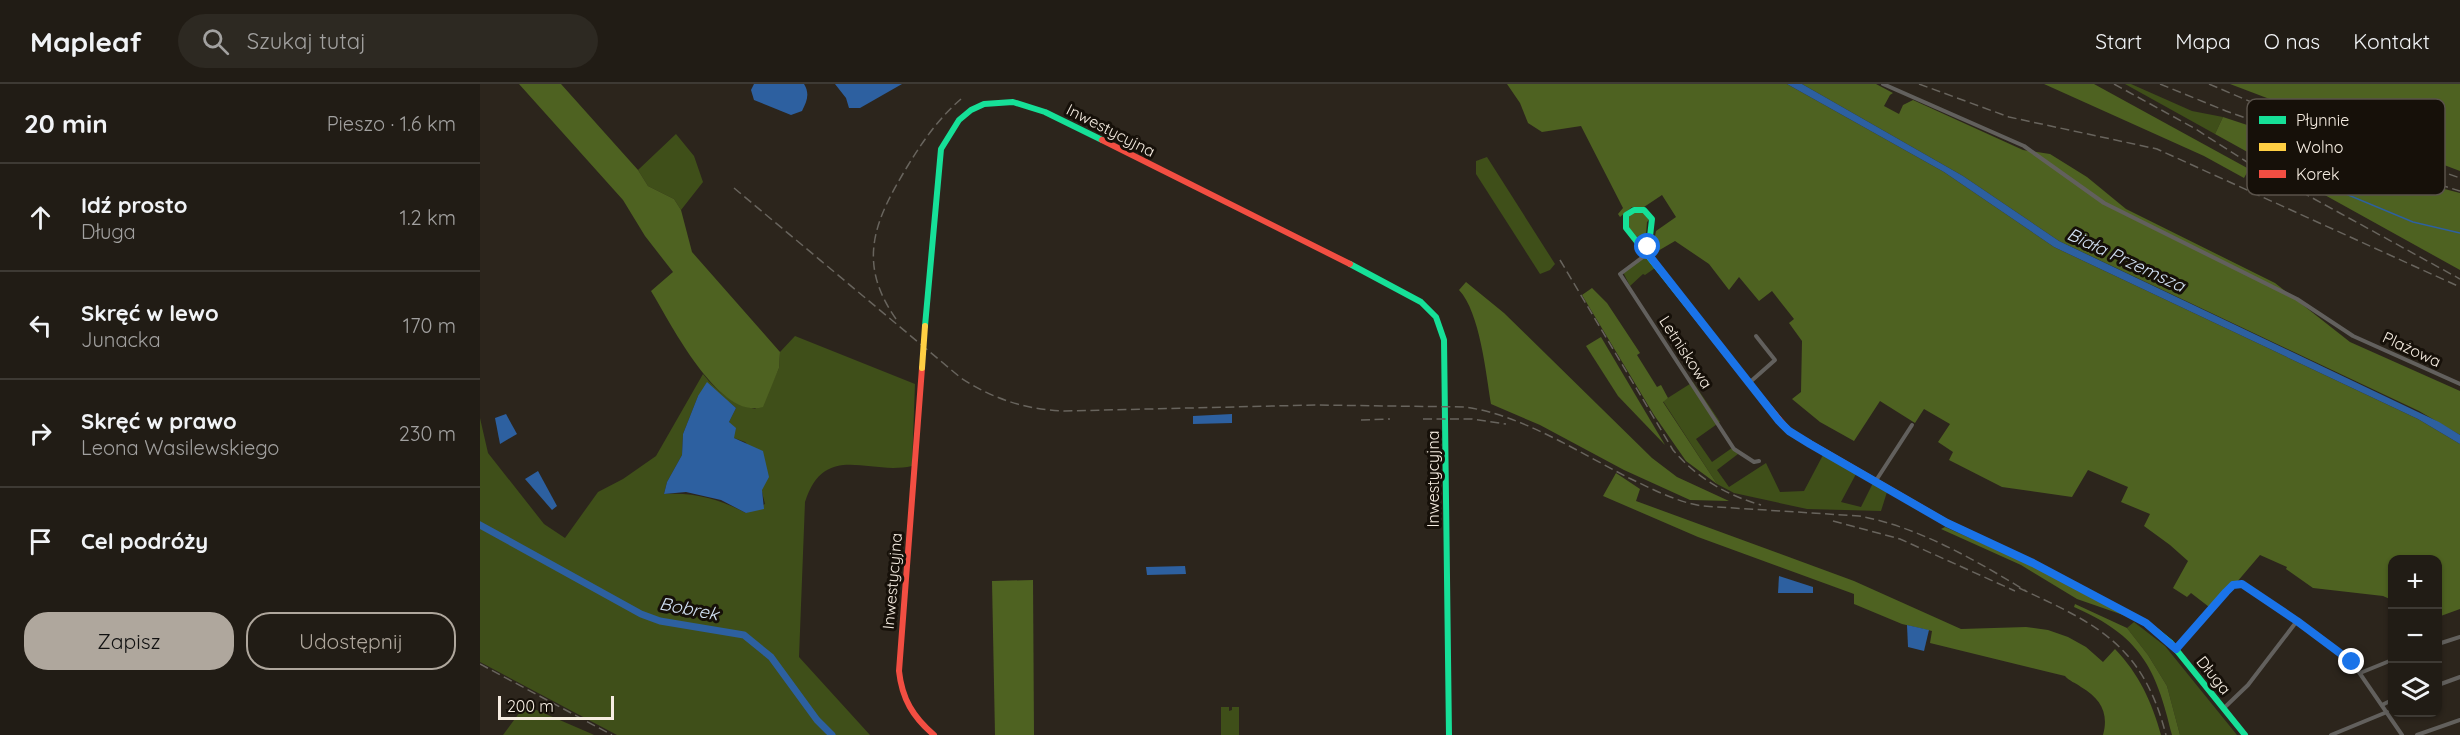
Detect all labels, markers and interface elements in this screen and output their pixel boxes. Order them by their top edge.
search box [178,14,598,68]
text: Mapleaf [30,24,142,59]
icon: search [199,25,232,58]
text: Szukaj tutaj [247,27,366,55]
text: Start [2095,28,2142,54]
text: Mapa [2175,28,2231,54]
text: O nas [2264,28,2320,54]
text: Kontakt [2353,28,2430,54]
street label: Inwestycyjna [1063,99,1159,161]
legend [2247,99,2445,195]
text: 20 min [24,107,108,140]
text: Płynnie [2296,110,2349,130]
text: Pieszo · 1.6 km [327,111,456,136]
text: Wolno [2296,137,2343,157]
text: Korek [2296,164,2340,184]
text: Idź prosto [81,191,188,219]
icon: ahead [24,201,57,234]
text: 1.2 km [400,205,456,230]
text: Długa [81,219,136,244]
water label: Biała Przemsza [2064,222,2190,297]
route start [1634,233,1660,259]
text: Skręć w lewo [81,299,219,327]
icon: left [24,309,57,342]
street label: Letniskowa [1655,312,1717,392]
text: 170 m [403,313,456,338]
text: Junacka [81,327,161,352]
street label: Plażowa [2380,327,2444,371]
text: Skręć w prawo [81,407,237,435]
icon: right [24,417,57,450]
text: 230 m [399,421,456,446]
street label: Inwestycyjna [1423,431,1443,527]
text: Leona Wasilewskiego [81,435,279,460]
icon: arrive [24,525,57,558]
text: Cel podróży [81,527,208,555]
street label: Inwestycyjna [878,532,906,630]
map controls [2388,555,2442,717]
button: + [2388,555,2442,609]
water label: Bobrek [658,592,722,626]
button: − [2388,609,2442,663]
button: Zapisz [24,612,234,670]
button: Udostępnij [246,612,456,670]
route end [2338,648,2364,674]
street label: Długa [2192,652,2236,698]
button: layers [2388,663,2442,717]
scale bar [498,693,614,720]
text: 200 m [507,696,554,716]

